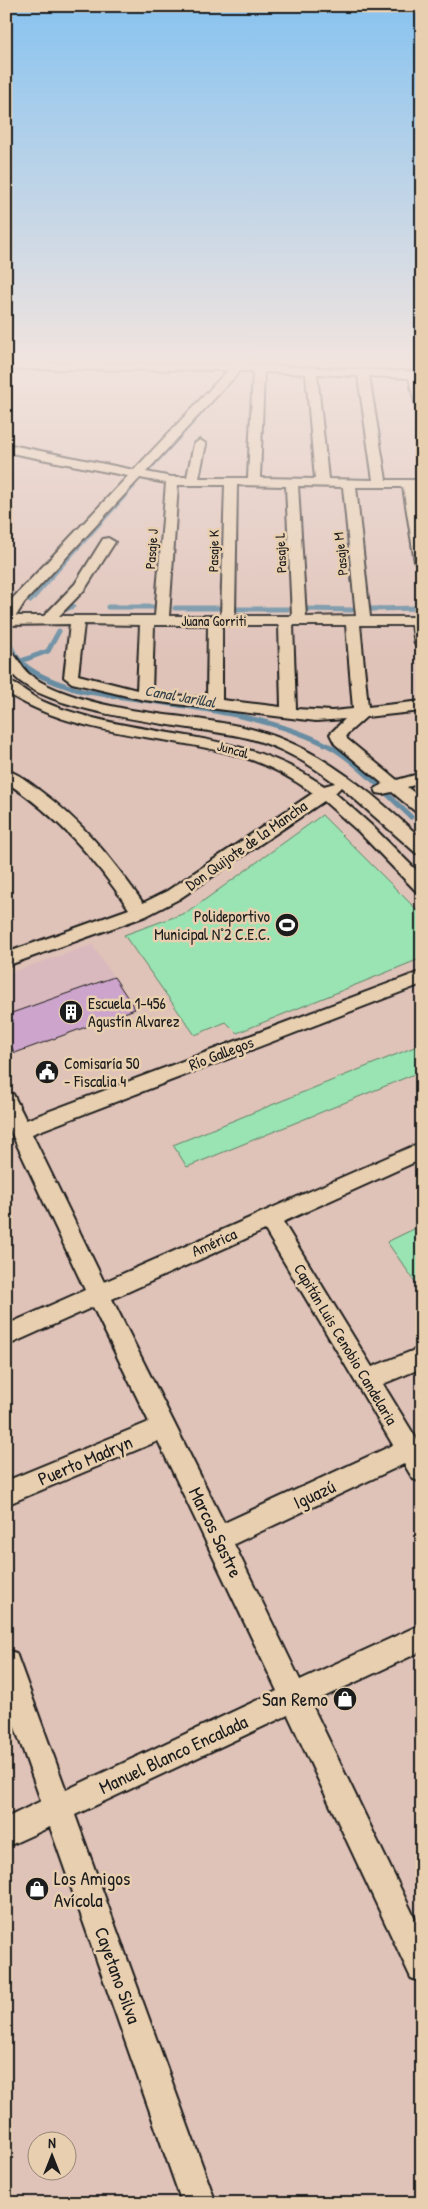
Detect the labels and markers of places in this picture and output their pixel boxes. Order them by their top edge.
place label: Polideportivo Municipal N°2 C.E.C. [154,905,271,945]
sports icon: Polideportivo Municipal N°2 C.E.C. [274,912,300,938]
place label: Escuela 1-456 Agustín Alvarez [88,992,180,1032]
building icon: Escuela 1-456 Agustín Alvarez [58,999,84,1025]
place label: Comisaría 50 - Fiscalia 4 [64,1052,140,1092]
public building icon: Comisaría 50 - Fiscalia 4 [34,1059,60,1085]
place label: San Remo [262,1686,328,1712]
shop icon: San Remo [332,1686,358,1712]
place label: Los Amigos Avícola [54,1865,130,1913]
shop icon: Los Amigos Avícola [24,1876,50,1902]

